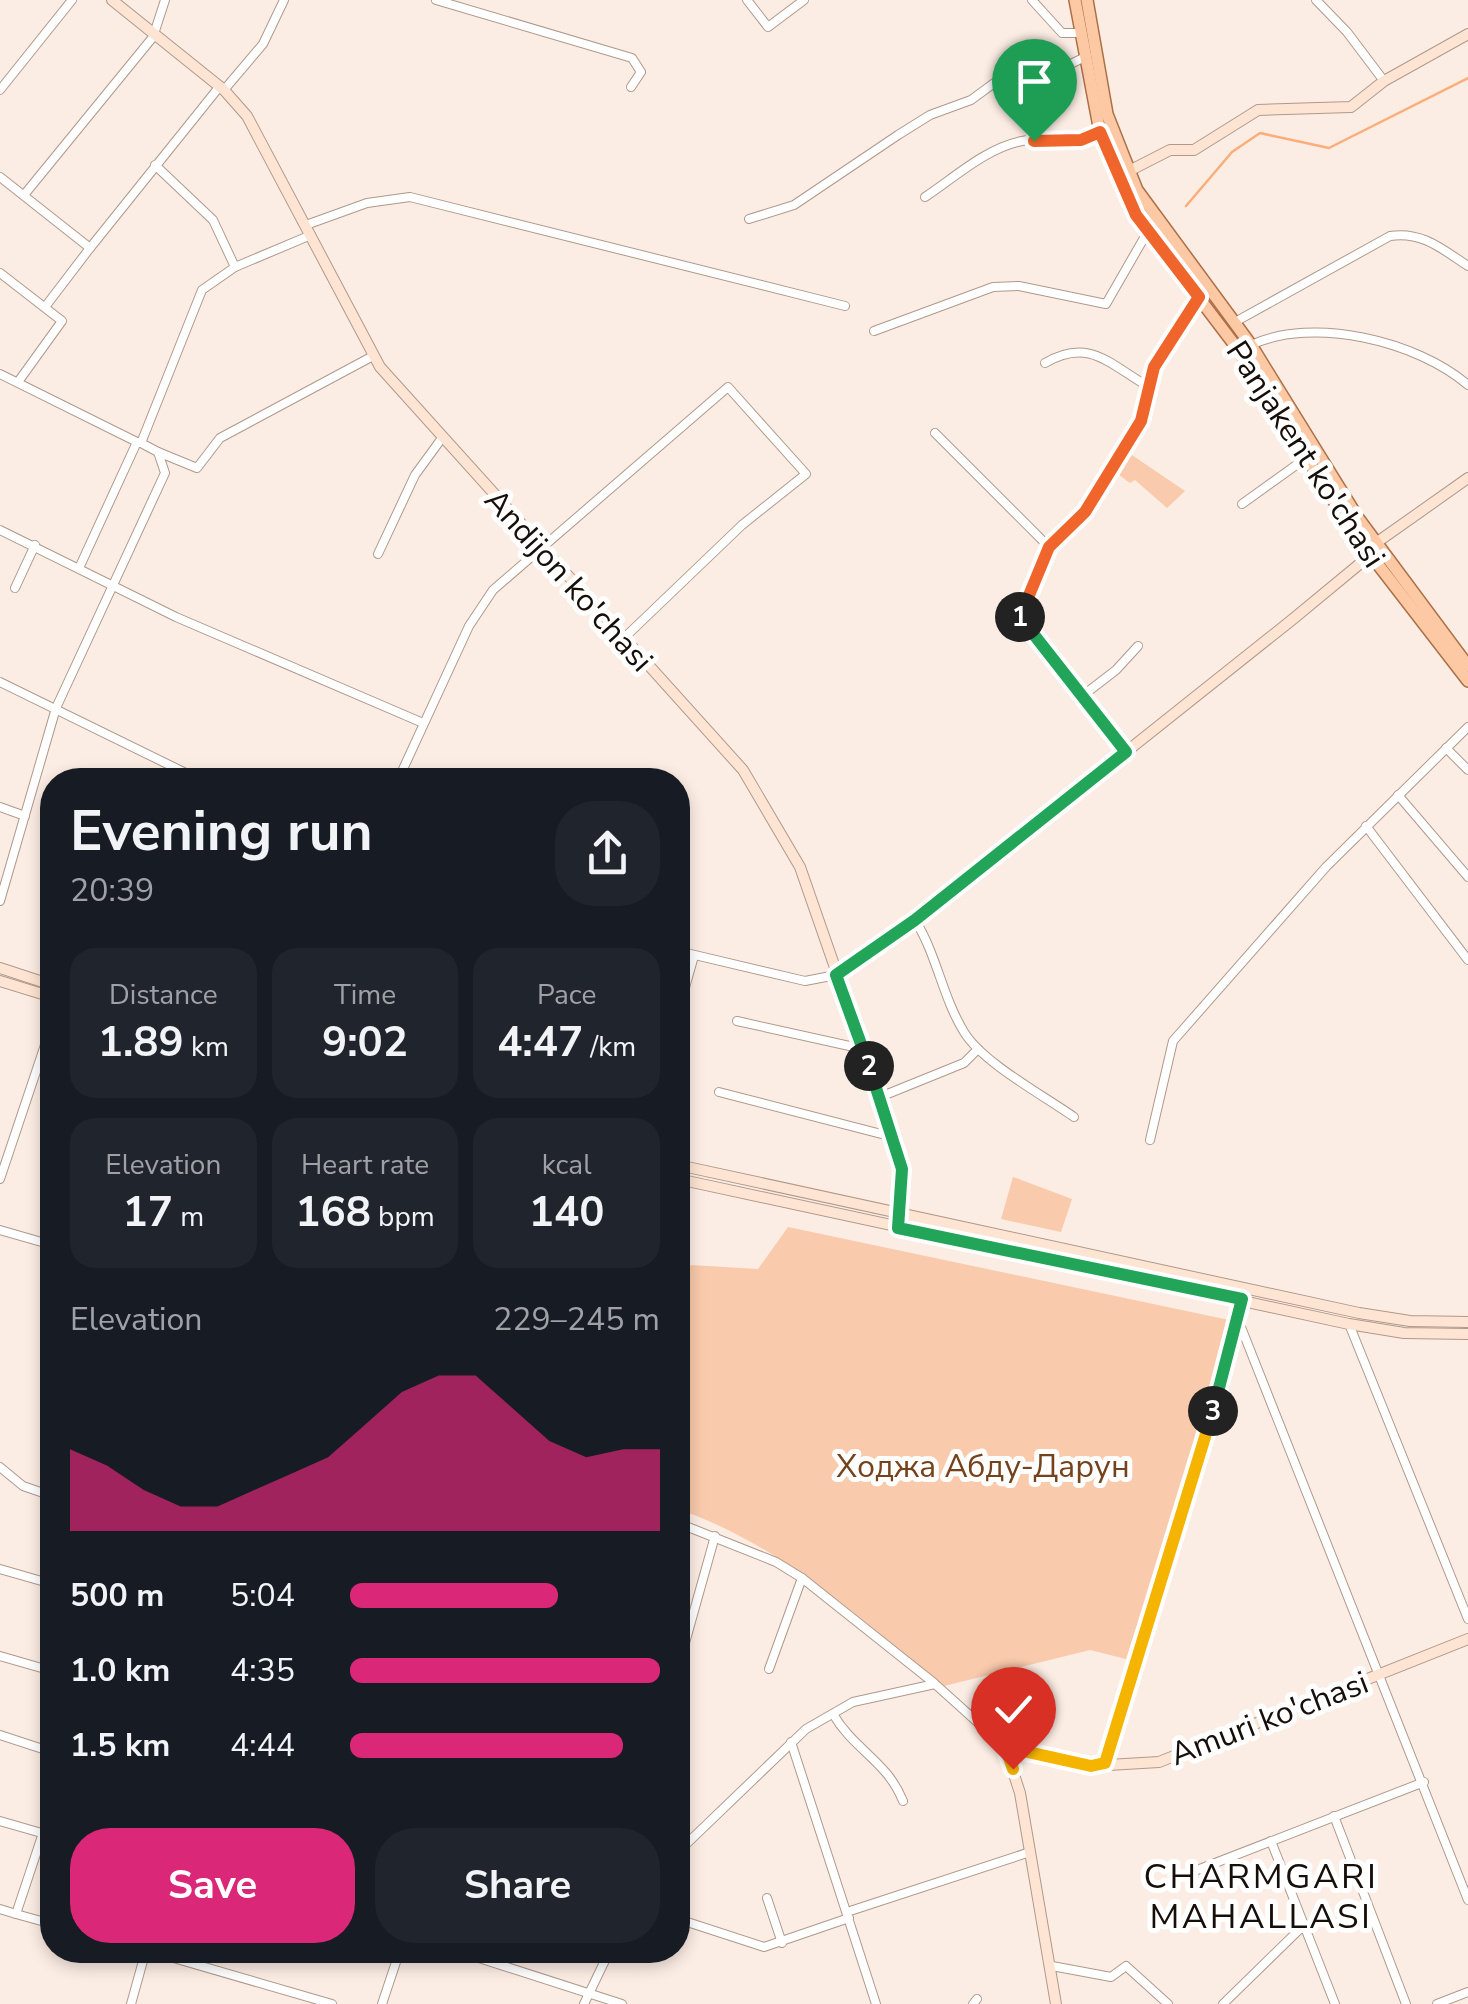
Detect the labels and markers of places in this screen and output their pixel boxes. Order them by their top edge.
pin [992,39,1077,142]
pin: 1 [995,592,1045,642]
pin: 2 [844,1041,894,1091]
pin: 3 [1188,1386,1238,1436]
pin [971,1667,1056,1770]

